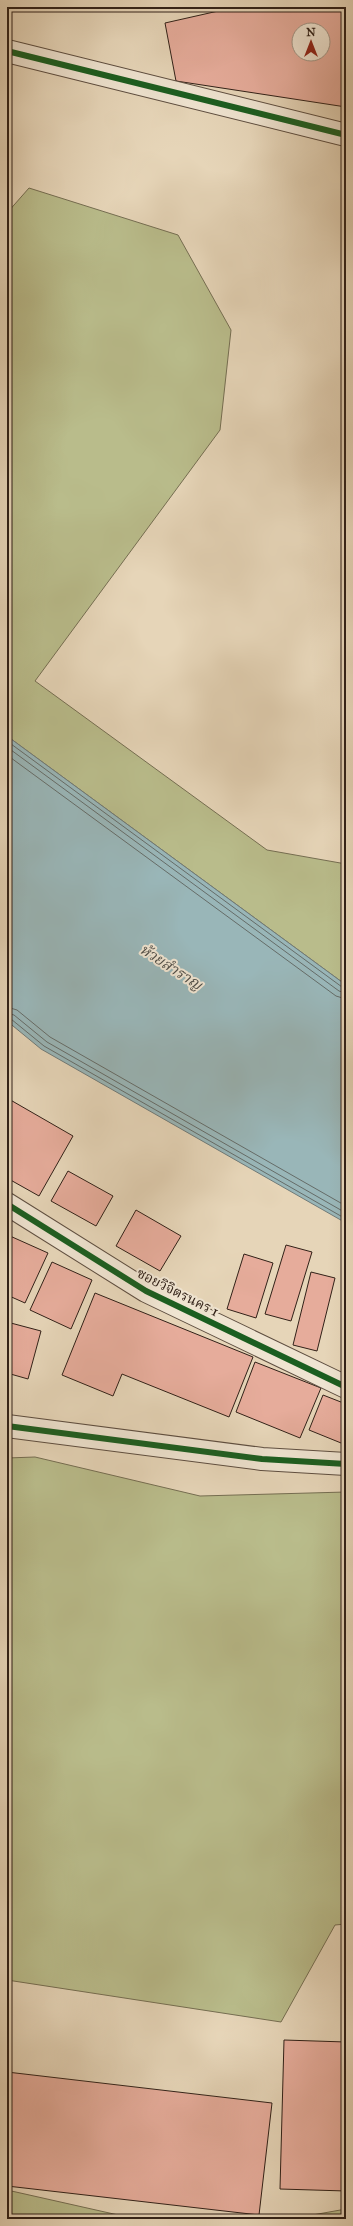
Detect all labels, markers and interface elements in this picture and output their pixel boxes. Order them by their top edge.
north arrow [291,22,331,62]
text: N [306,26,316,39]
water label: ห้วยสำราญ [136,940,206,994]
street label: ซอยวิจิตรนคร 1 [134,1264,222,1321]

